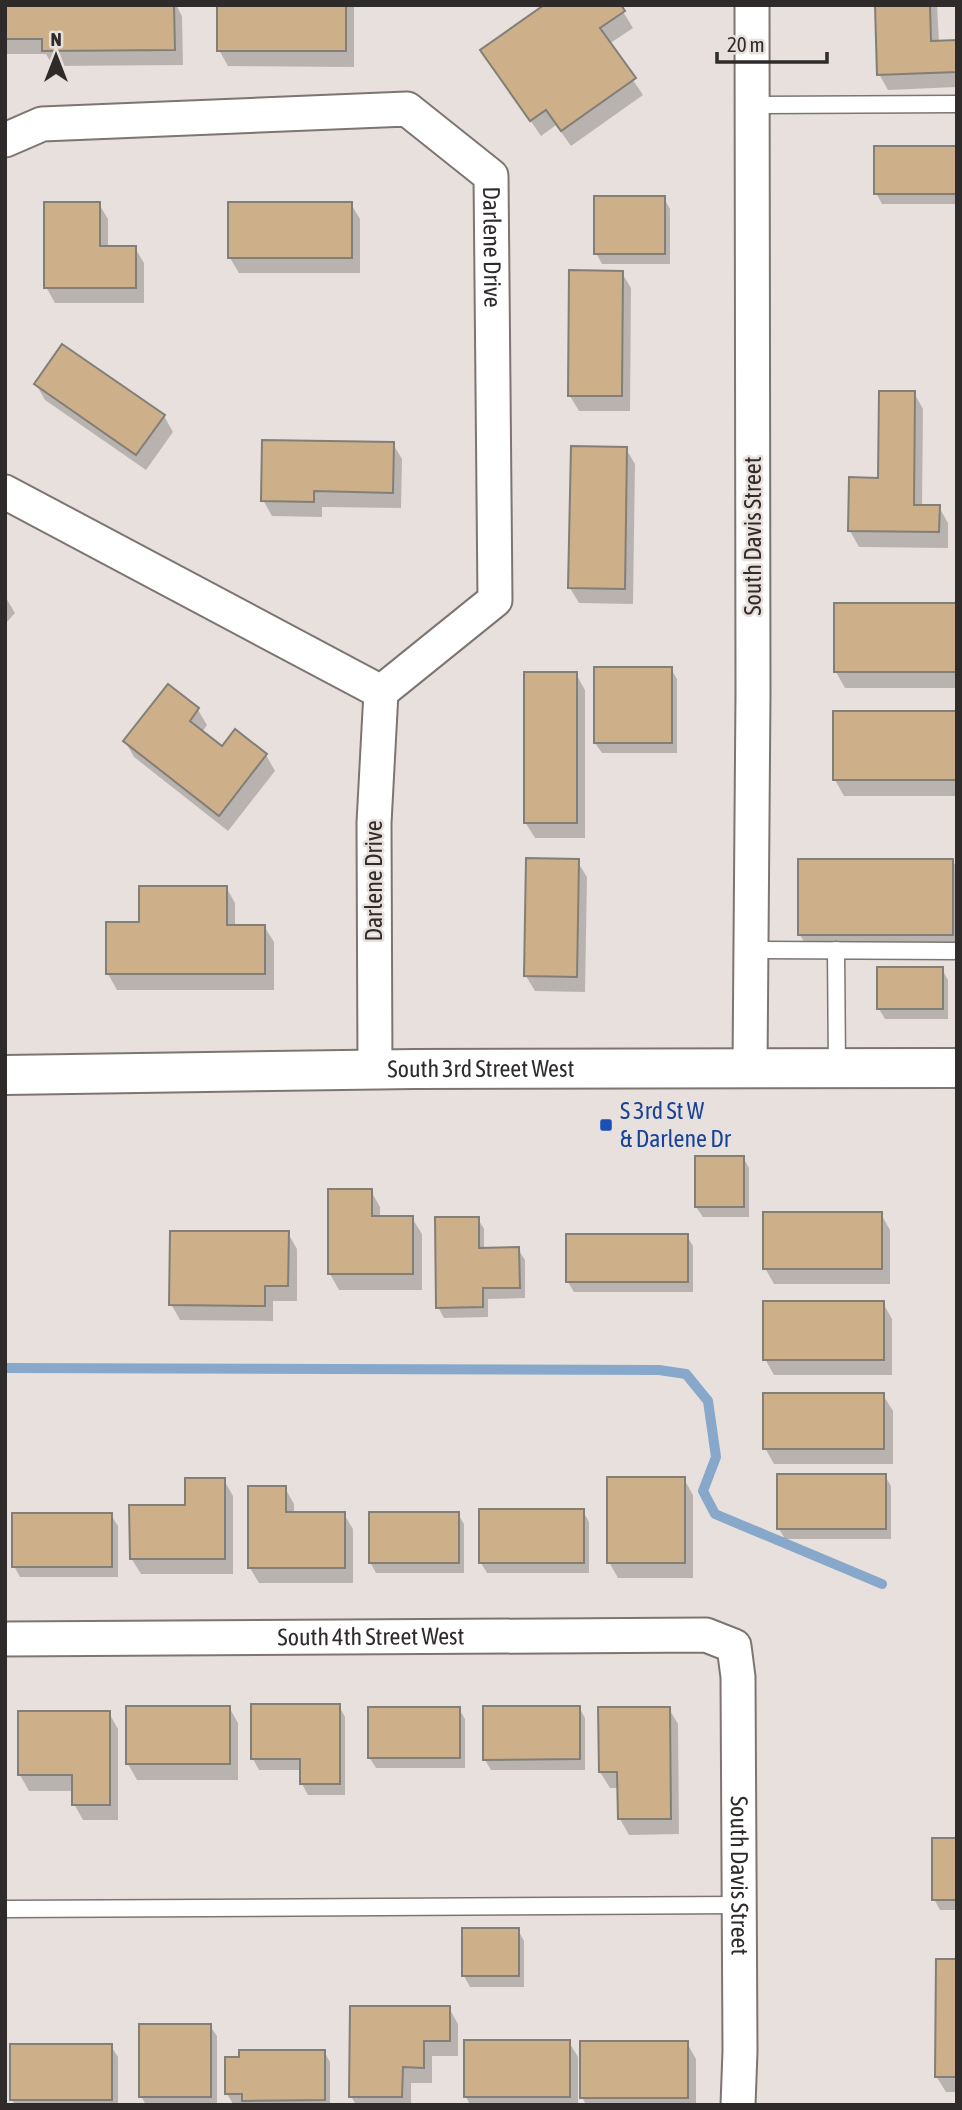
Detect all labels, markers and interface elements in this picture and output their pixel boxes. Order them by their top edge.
north arrow [21,21,91,91]
scale bar [717,21,827,65]
text: N [50,28,62,50]
text: 20 m [727,32,765,56]
street label: Darlene Drive [478,186,506,308]
street label: South Davis Street [739,456,766,616]
street label: Darlene Drive [360,820,387,942]
street label: South 3rd Street West [387,1055,575,1082]
place label: S 3rd St W & Darlene Dr [620,1097,732,1152]
marker: S 3rd St W & Darlene Dr [598,1117,614,1133]
street label: South 4th Street West [277,1622,465,1650]
street label: South Davis Street [726,1796,753,1955]

